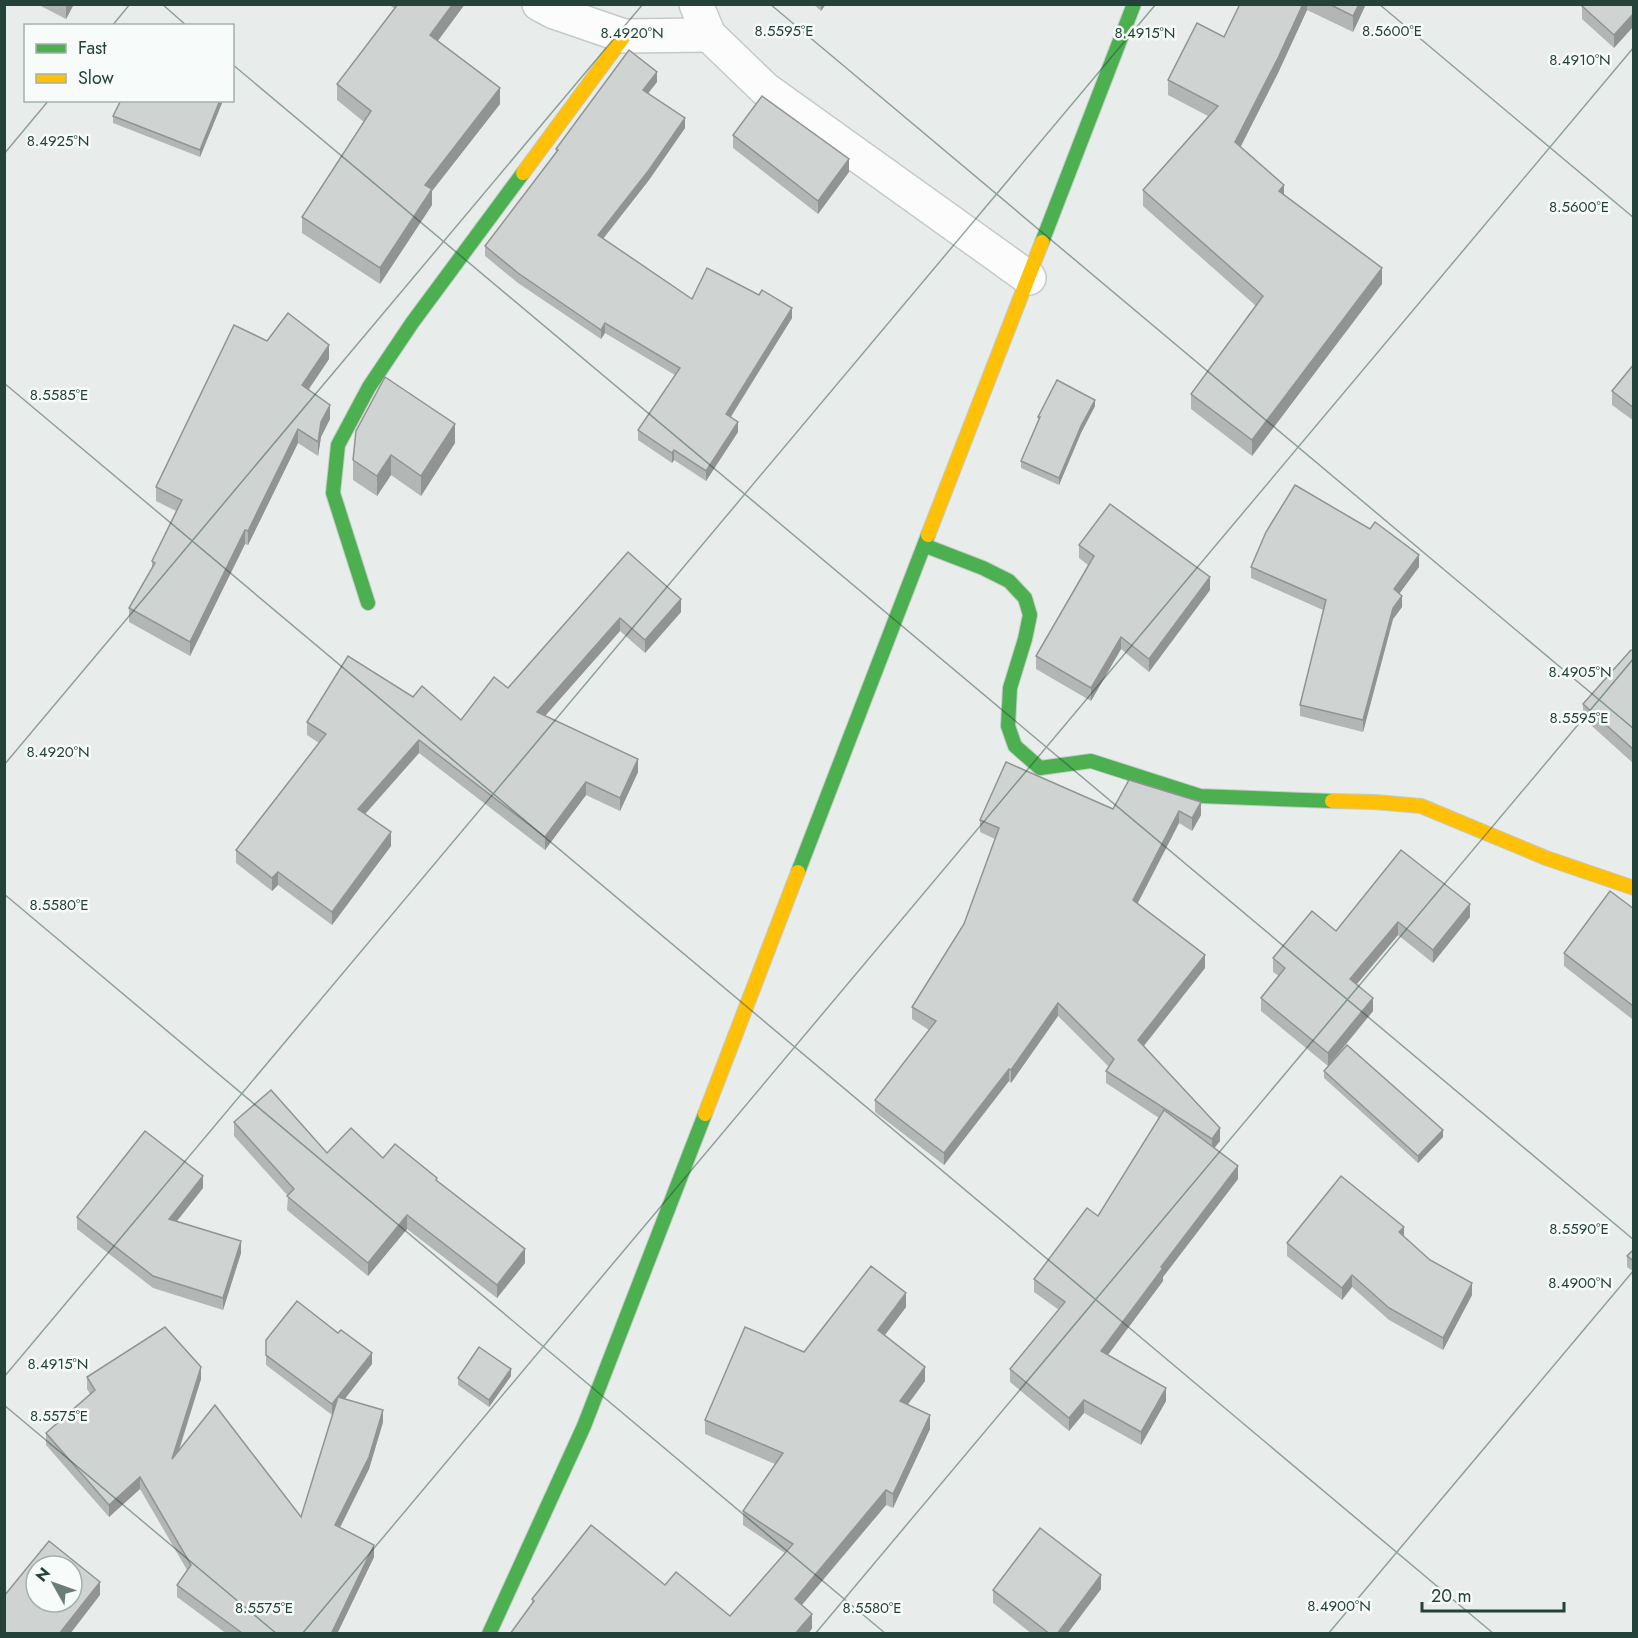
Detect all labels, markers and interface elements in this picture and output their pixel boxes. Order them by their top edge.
text: 8.5595°E [755,20,813,42]
text: 8.5600°E [1362,20,1422,42]
text: 8.4920°N [600,22,664,44]
text: 8.4915°N [1115,22,1175,44]
legend [24,24,234,102]
text: Fast [78,35,107,61]
text: 8.4910°N [1549,49,1611,71]
text: Slow [78,65,115,91]
text: 8.4925°N [27,130,89,152]
text: 8.5600°E [1549,196,1609,218]
text: 8.5585°E [30,384,88,406]
text: 8.4905°N [1548,661,1612,683]
text: 8.5595°E [1550,707,1608,729]
text: 8.4920°N [26,741,90,763]
text: 8.5580°E [30,894,89,916]
text: 8.5590°E [1549,1218,1609,1240]
text: 8.4900°N [1548,1272,1612,1294]
text: 8.4915°N [28,1353,88,1375]
text: 8.5575°E [30,1405,88,1427]
north arrow [24,1554,84,1614]
text: N [30,1562,56,1587]
scale bar [1422,1575,1564,1613]
text: 20 m [1431,1583,1471,1609]
text: 8.4900°N [1307,1595,1371,1617]
text: 8.5575°E [235,1597,293,1619]
text: 8.5580°E [843,1597,902,1619]

